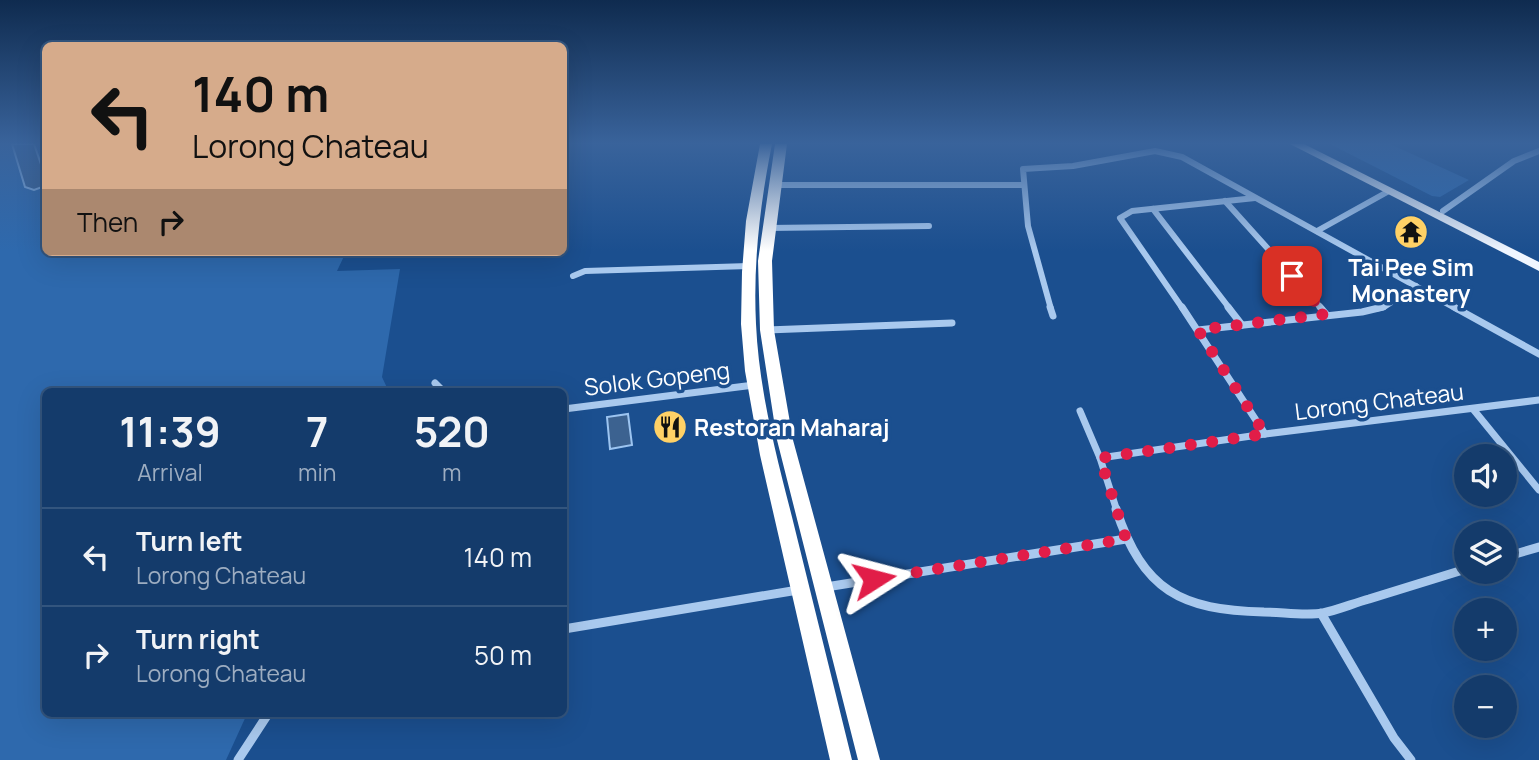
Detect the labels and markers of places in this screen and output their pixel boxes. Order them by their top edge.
temple icon: Tai Pee Sim Monastery [1392,213,1430,251]
pin [1262,246,1322,306]
place label: Tai Pee Sim Monastery [1348,251,1474,309]
restaurant icon: Restoran Maharaj [651,408,689,446]
place label: Restoran Maharaj [694,411,889,443]

